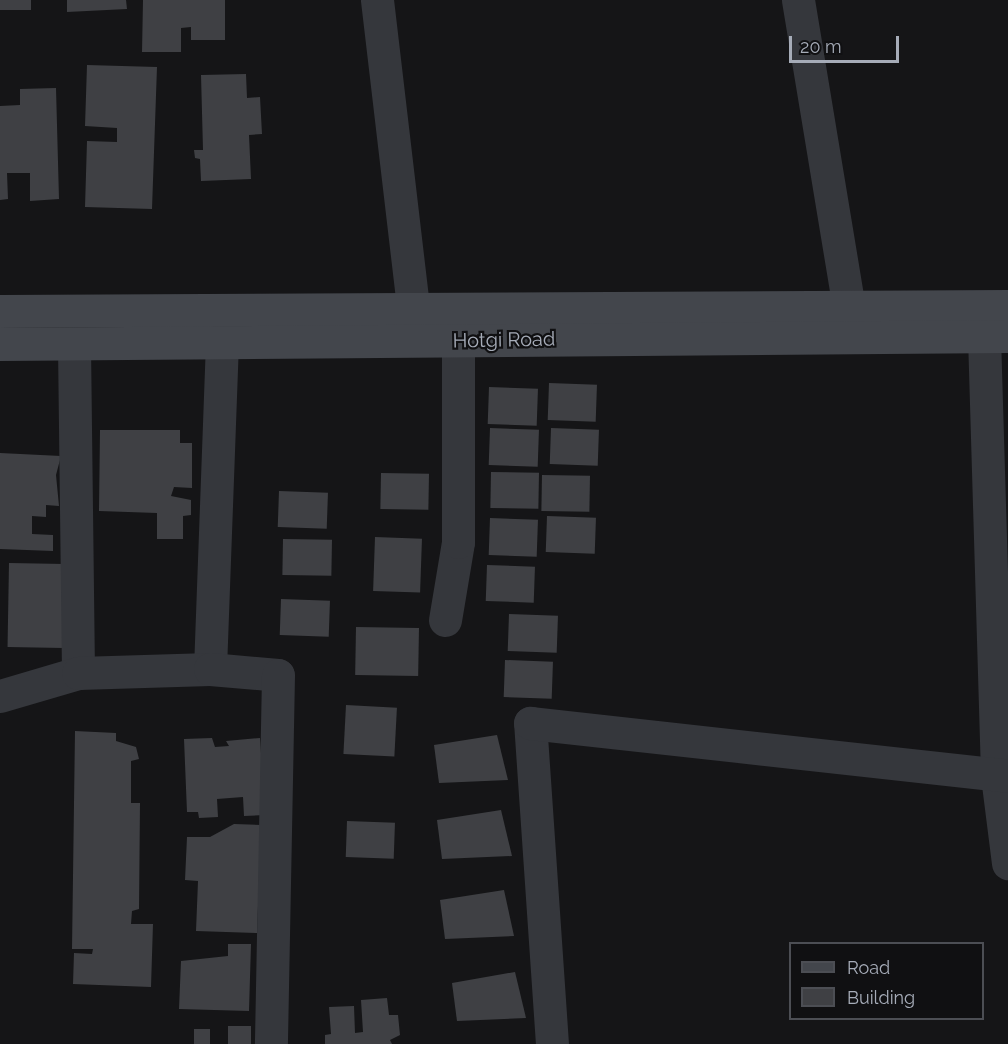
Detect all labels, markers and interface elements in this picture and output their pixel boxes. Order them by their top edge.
scale bar [792,24,902,62]
text: 20 m [800,36,842,57]
street label: Hotgi Road [452,327,556,353]
legend [789,942,984,1020]
text: Road [847,957,890,978]
text: Building [847,987,915,1008]

